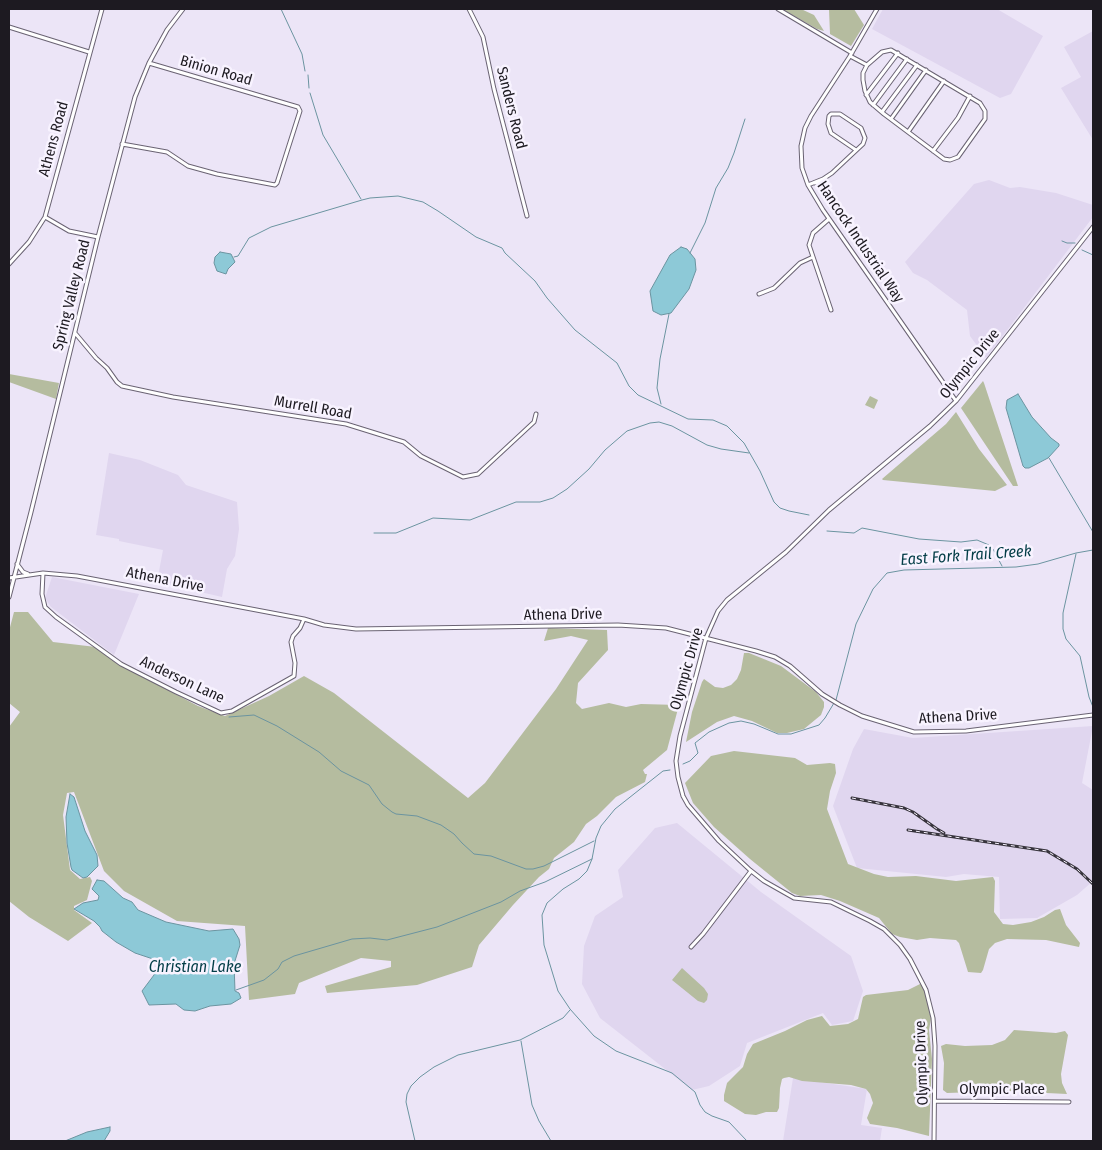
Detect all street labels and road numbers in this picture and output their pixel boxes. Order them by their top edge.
street label: Binion Road [178,52,254,90]
street label: Sanders Road [492,65,530,151]
street label: Athens Road [35,99,73,179]
street label: Hancock Industrial Way [813,178,907,306]
street label: Spring Valley Road [50,238,94,352]
street label: Olympic Drive [936,325,1004,403]
street label: Murrell Road [273,392,353,424]
street label: Athena Drive [125,564,205,596]
street label: Athena Drive [524,605,602,625]
street label: Olympic Drive [667,626,707,712]
street label: Anderson Lane [137,653,227,707]
street label: Athena Drive [918,706,998,728]
street label: Olympic Drive [912,1020,932,1106]
street label: Olympic Place [959,1081,1045,1099]

